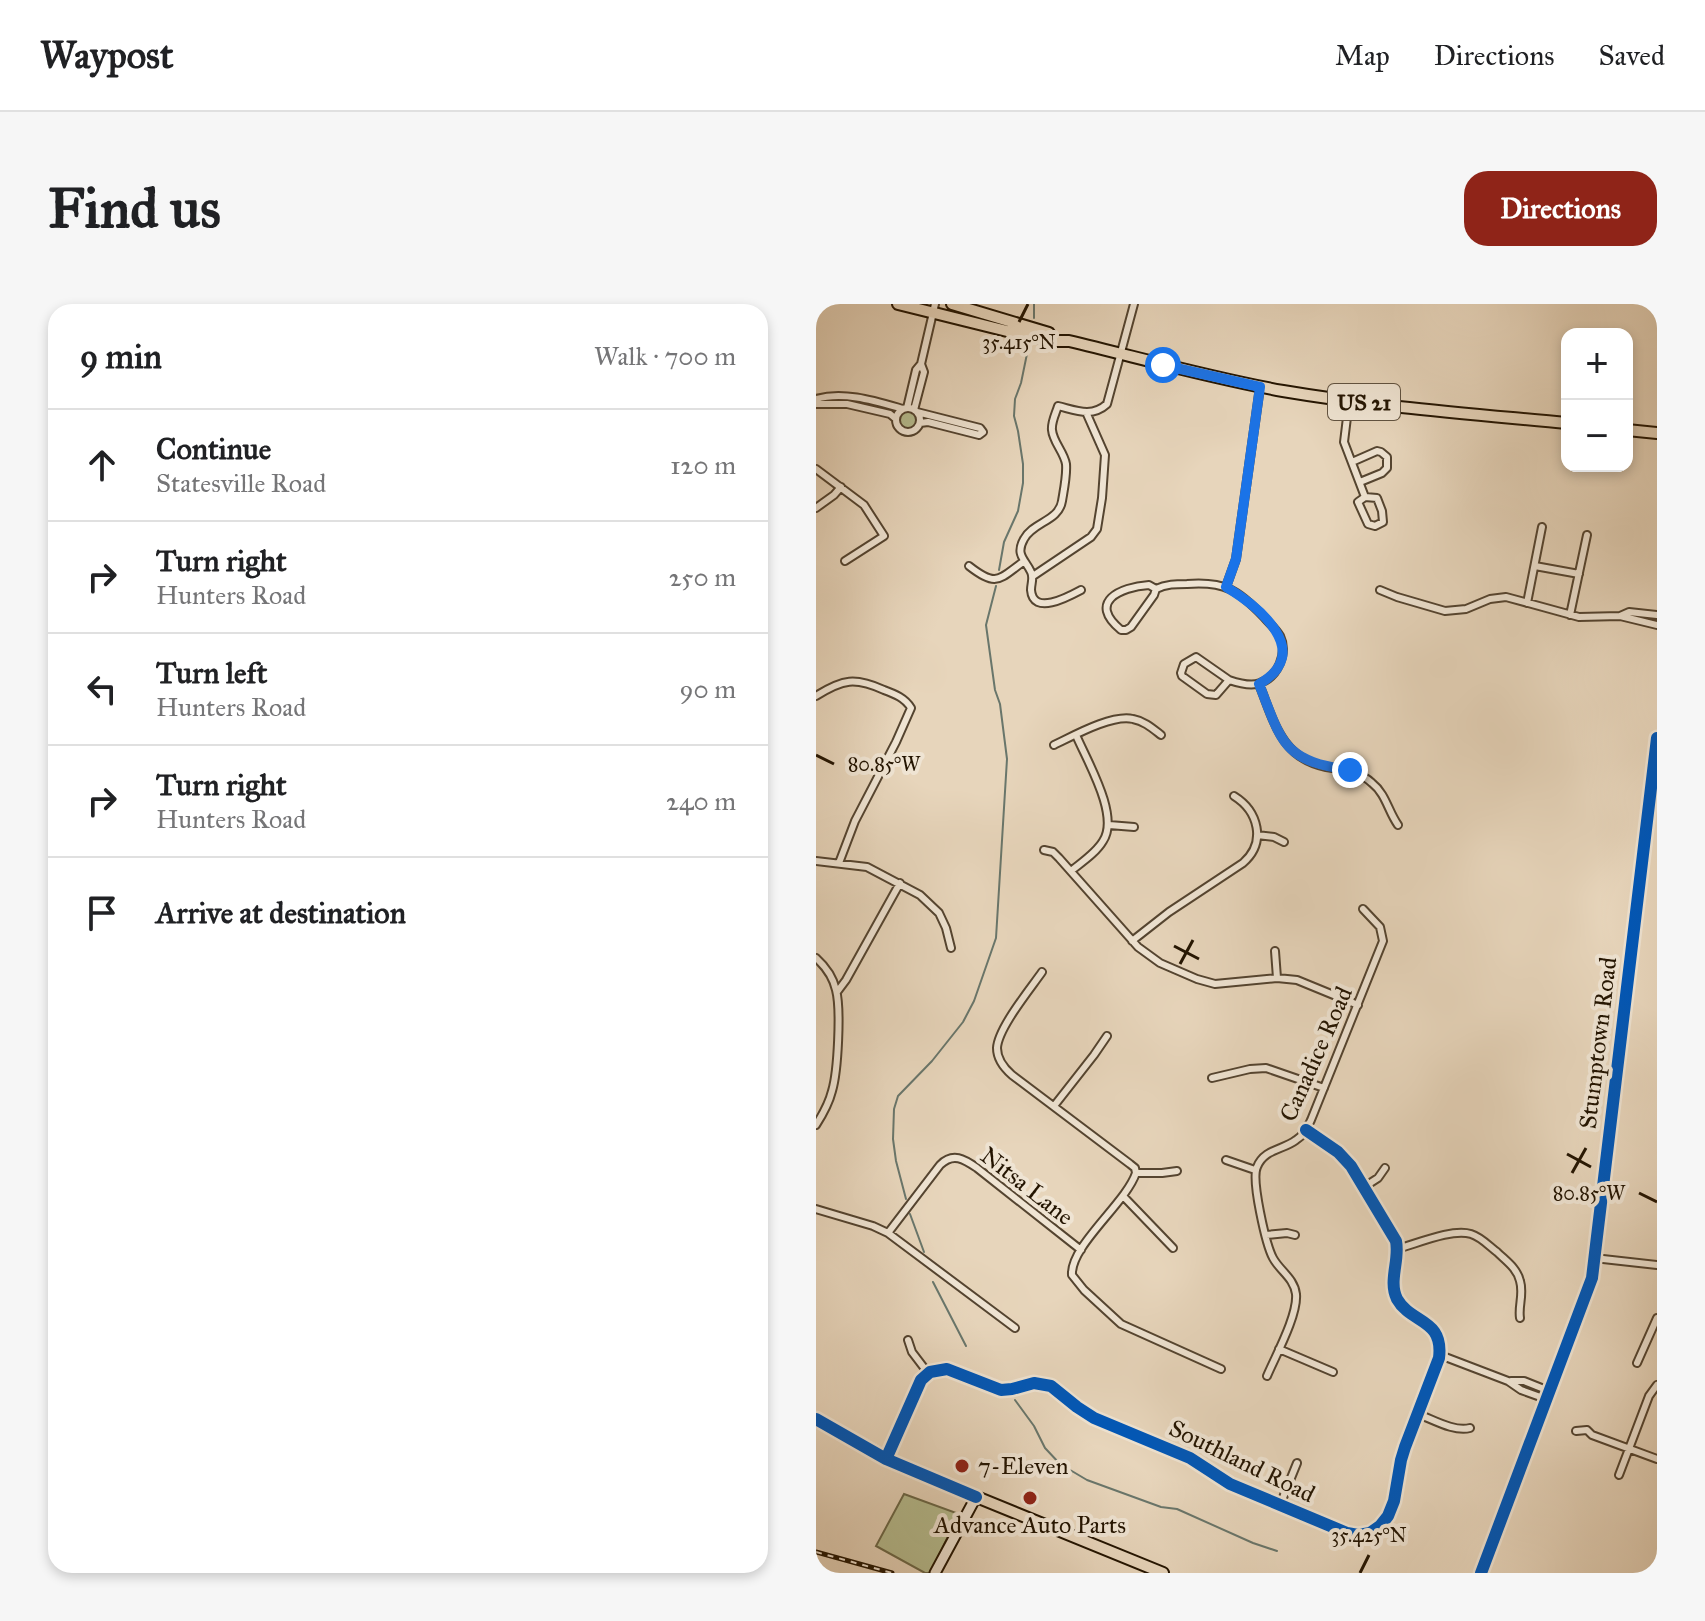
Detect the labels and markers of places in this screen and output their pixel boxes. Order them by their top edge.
place label: 7-Eleven [978,1451,1068,1481]
marker: 7-Eleven [953,1457,971,1475]
marker: Advance Auto Parts [1021,1489,1039,1507]
place label: Advance Auto Parts [933,1510,1126,1540]

